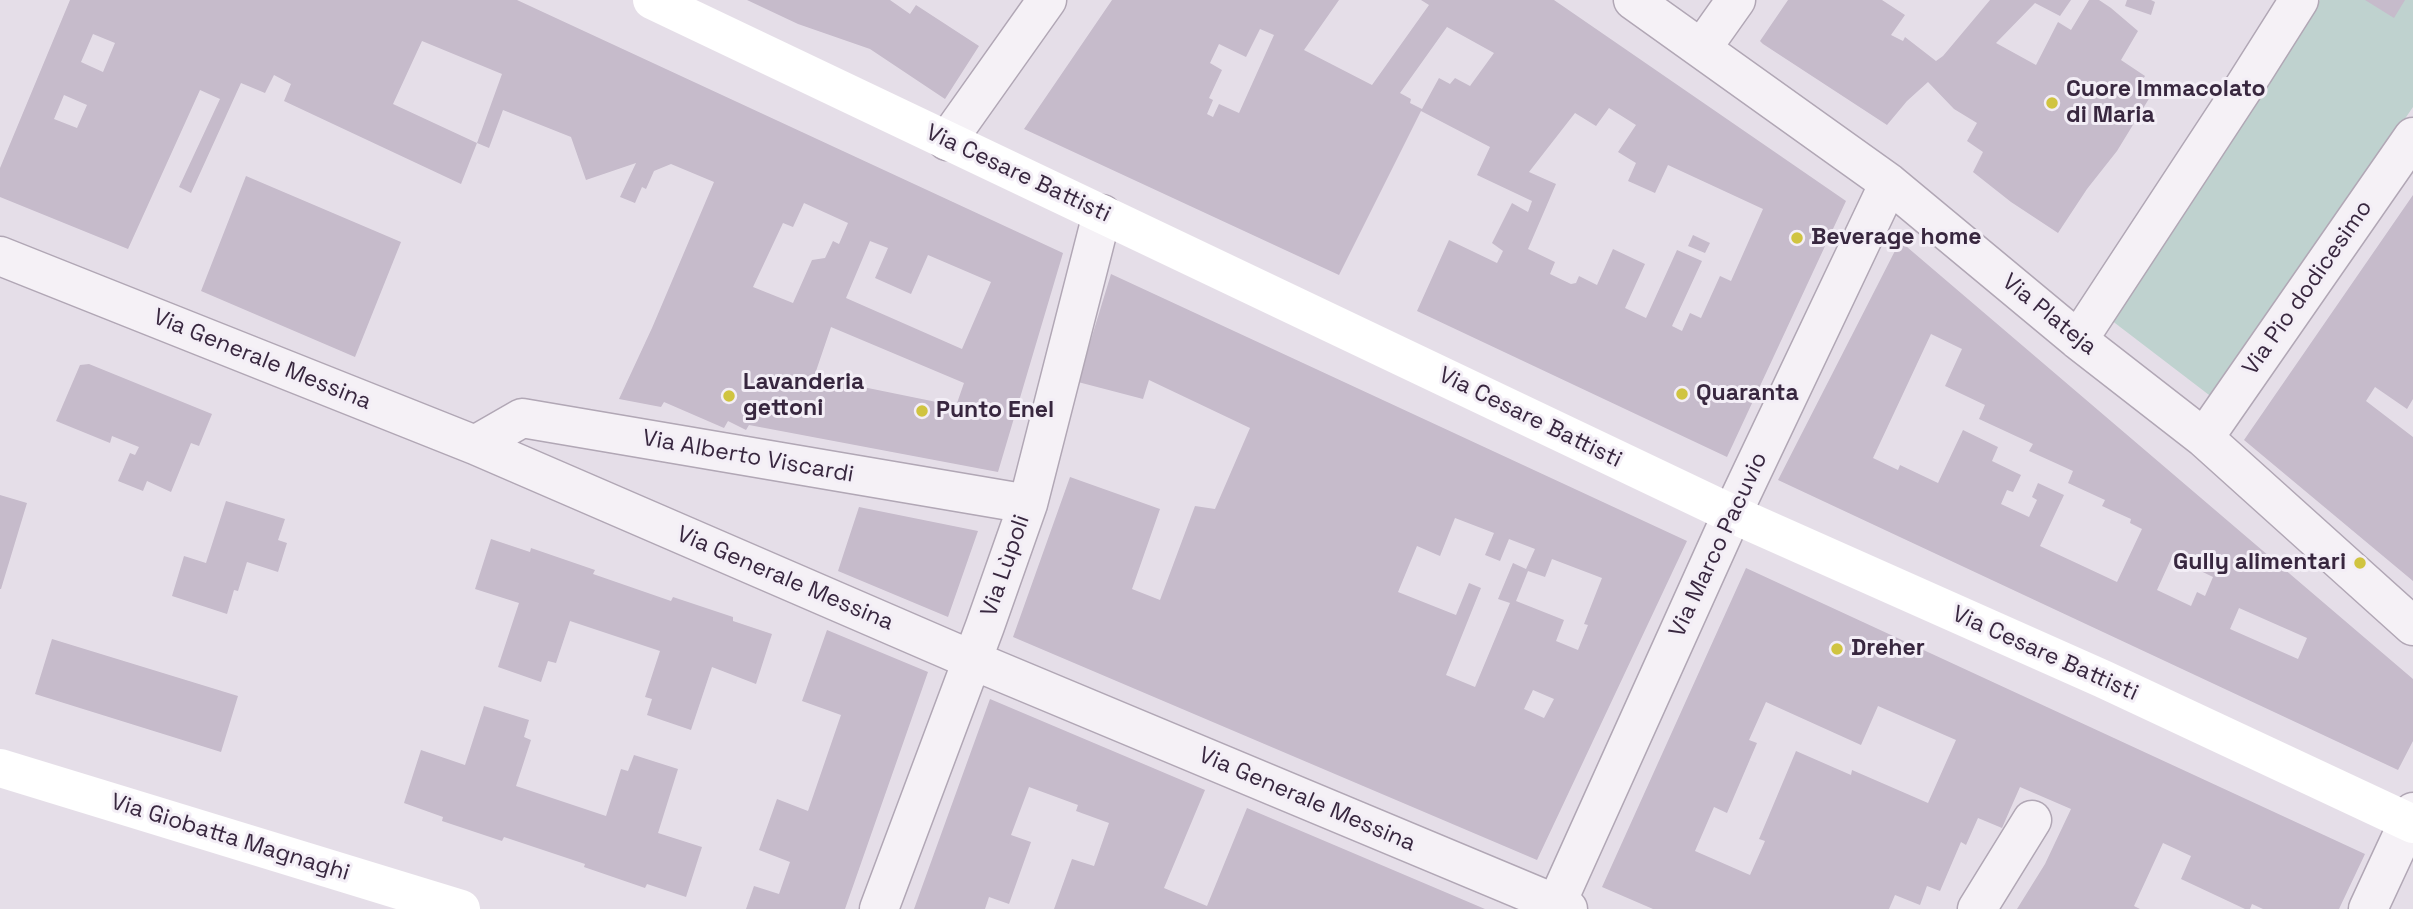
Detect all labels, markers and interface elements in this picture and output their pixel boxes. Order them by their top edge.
place label: Cuore Immacolato di Maria [2066,76,2266,130]
marker: Cuore Immacolato di Maria [2044,95,2060,111]
street label: Via Cesare Battisti [921,119,1115,229]
street label: Via Pio dodicesimo [2237,195,2379,381]
place label: Beverage home [1811,224,1982,252]
marker: Beverage home [1789,230,1805,246]
street label: Via Plateja [1996,269,2102,361]
street label: Via Generale Messina [149,304,375,416]
street label: Via Cesare Battisti [1434,362,1626,474]
place label: Lavanderia gettoni [743,369,864,423]
place label: Quaranta [1696,380,1799,408]
marker: Quaranta [1674,386,1690,402]
marker: Lavanderia gettoni [721,388,737,404]
place label: Punto Enel [936,397,1054,425]
marker: Punto Enel [914,403,930,419]
street label: Via Alberto Viscardi [640,425,856,489]
street label: Via Marco Pacuvio [1664,448,1774,642]
street label: Via Lùpoli [976,511,1036,621]
street label: Via Generale Messina [672,521,898,637]
place label: Gully alimentari [2173,549,2346,577]
marker: Gully alimentari [2352,555,2368,571]
street label: Via Cesare Battisti [1948,601,2142,707]
place label: Dreher [1851,635,1925,663]
marker: Dreher [1829,641,1845,657]
street label: Via Generale Messina [1194,742,1420,858]
street label: Via Giobatta Magnaghi [107,789,353,887]

